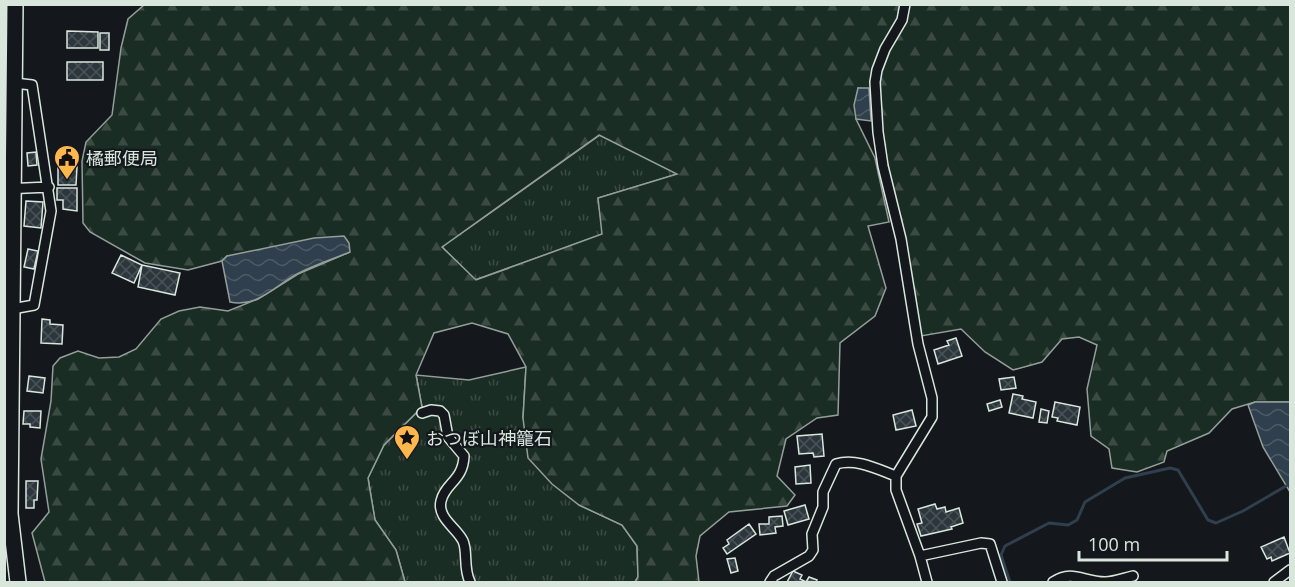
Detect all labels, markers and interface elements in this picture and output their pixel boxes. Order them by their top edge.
public building icon: 橘郵便局 [52,143,82,181]
place label: 橘郵便局 [86,146,158,170]
place icon: おつぼ山神籠石 [392,423,422,461]
place label: おつぼ山神籠石 [426,426,552,450]
scale bar [1079,524,1228,562]
text: 100 m [1088,532,1140,556]

